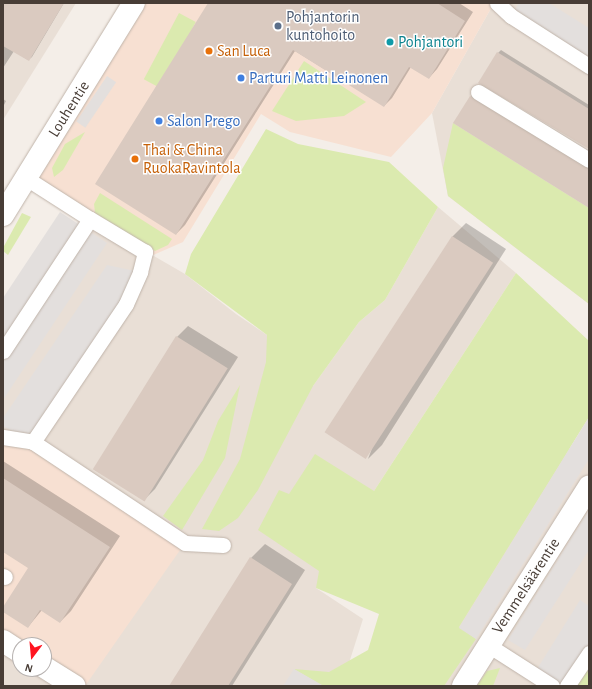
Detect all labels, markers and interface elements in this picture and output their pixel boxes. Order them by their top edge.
place label: Pohjantorin kuntohoito [286,7,359,45]
marker: Pohjantorin kuntohoito [273,21,283,31]
place label: Pohjantori [398,32,463,52]
marker: Pohjantori [385,37,395,47]
place label: San Luca [217,41,271,61]
marker: San Luca [204,46,214,56]
place label: Parturi Matti Leinonen [249,68,388,88]
marker: Parturi Matti Leinonen [236,73,246,83]
street label: Louhentie [44,77,94,141]
place label: Salon Prego [167,111,240,131]
marker: Salon Prego [154,116,164,126]
place label: Thai & China RuokaRavintola [143,140,241,178]
marker: Thai & China RuokaRavintola [130,154,140,164]
street label: Vemmelsäärentie [488,535,564,637]
north arrow [12,637,52,677]
text: N [24,662,34,674]

